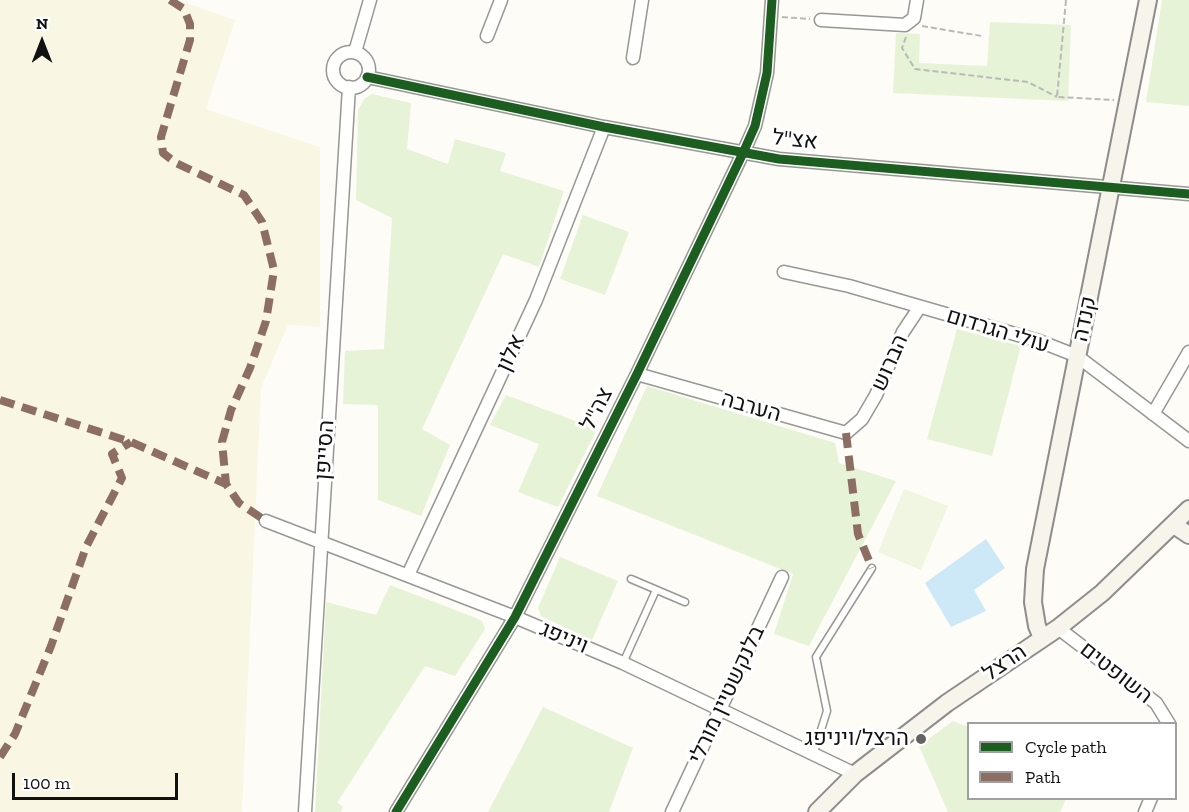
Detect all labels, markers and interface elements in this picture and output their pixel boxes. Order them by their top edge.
north arrow [12,12,72,72]
text: N [36,14,48,33]
street label: אצ"ל [771,124,819,156]
street label: קנדה [1067,294,1103,344]
street label: עולי הגרדום [943,303,1053,359]
street label: אלון [491,330,531,376]
street label: הברוש [866,331,914,395]
street label: צה"ל [575,383,619,435]
street label: הערבה [718,386,784,428]
street label: הסייפן [310,419,340,481]
street label: ויניפג [536,616,592,660]
street label: בלנקשטיין מורלי [683,622,771,768]
street label: השופטים [1074,636,1158,710]
street label: הרצל [978,639,1032,687]
legend [967,722,1177,800]
place label: הרצל/ויניפג [804,726,909,752]
marker: הרצל/ויניפג [914,732,928,746]
text: Cycle path [1025,736,1107,758]
scale bar [15,761,182,799]
text: Path [1025,766,1061,788]
text: 100 m [23,772,70,794]

